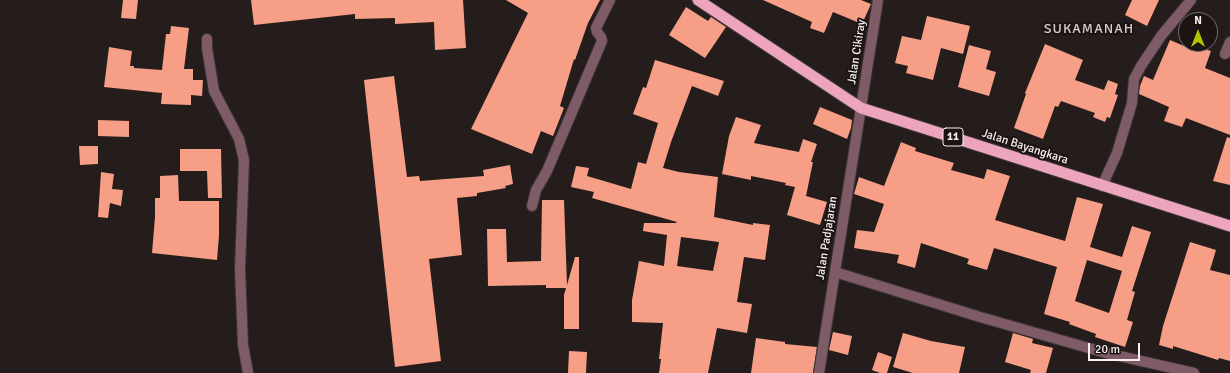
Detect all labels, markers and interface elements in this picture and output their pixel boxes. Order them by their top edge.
north arrow [1178,12,1218,52]
text: N [1194,14,1202,27]
street label: Jalan Cikiray [845,19,869,85]
district label: SUKAMANAH [1044,21,1134,37]
street label: Jalan Bayangkara [980,126,1070,168]
road number: 11 [943,128,963,146]
street label: Jalan Padjajaran [813,195,841,281]
scale bar [1090,335,1142,361]
text: 20 m [1095,342,1120,357]

